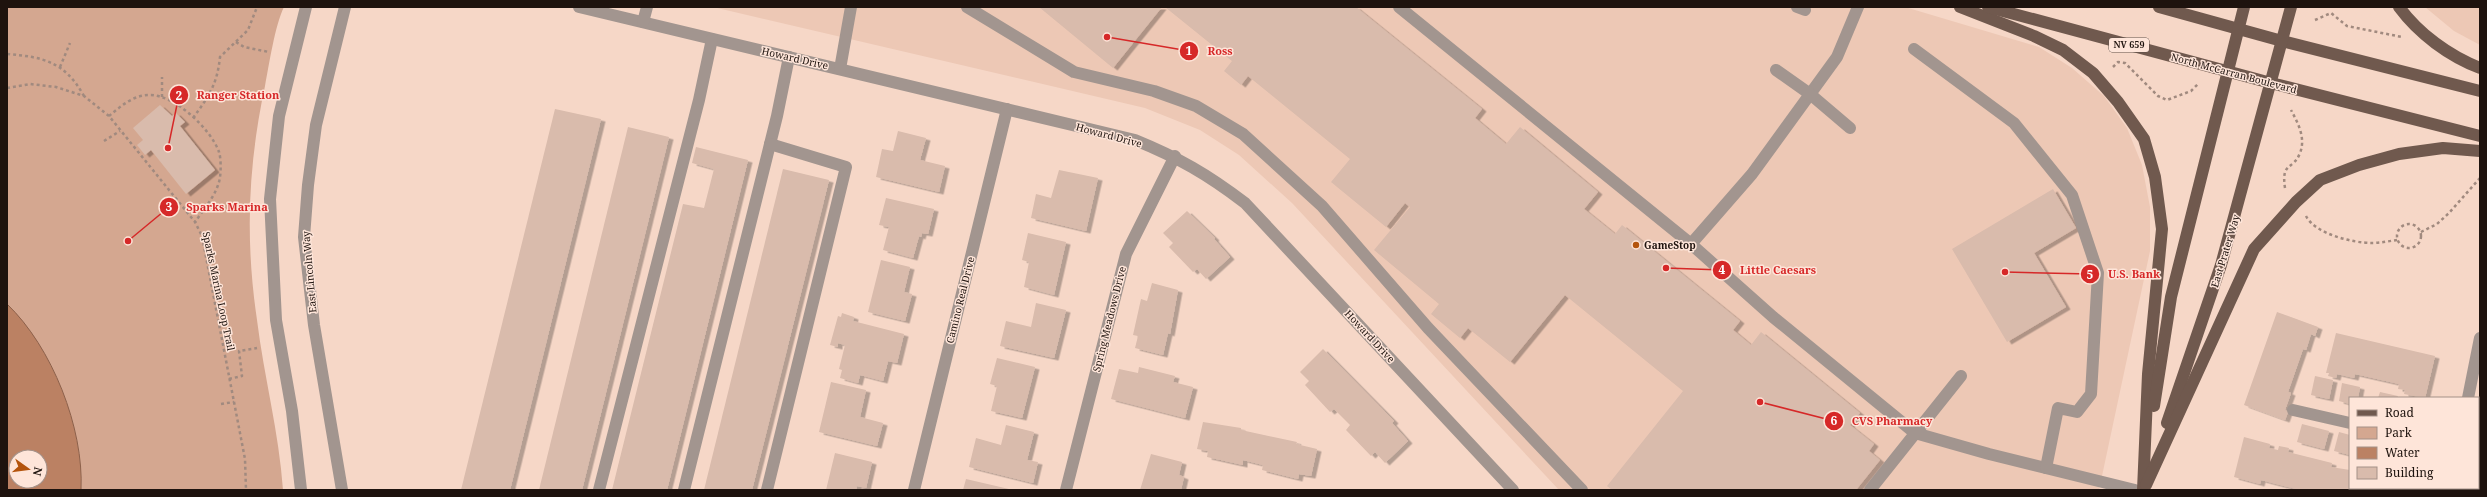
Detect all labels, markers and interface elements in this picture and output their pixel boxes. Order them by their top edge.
road number: NV 659 [2109,38,2149,52]
callout: Ross [1179,39,1240,62]
text: 1 [1186,42,1193,59]
text: Ross [1207,43,1233,58]
street label: Howard Drive [760,44,830,72]
street label: North McCarran Boulevard [2169,49,2299,97]
callout: Ranger Station [169,84,288,107]
text: 2 [176,87,183,104]
text: Ranger Station [197,87,280,102]
street label: Howard Drive [1074,119,1144,151]
callout: Sparks Marina [159,196,276,219]
text: 3 [166,198,173,215]
text: Sparks Marina [186,199,268,214]
street label: East Prater Way [2207,212,2243,289]
street label: Sparks Marina Loop Trail [200,230,238,352]
street label: East Lincoln Way [298,230,320,313]
place label: GameStop [1644,238,1696,252]
marker: GameStop [1631,240,1641,250]
street label: Camino Real Drive [942,255,978,345]
callout: Little Caesars [1712,259,1824,282]
text: 4 [1719,261,1726,278]
text: Little Caesars [1740,262,1816,277]
callout: U.S. Bank [2080,263,2168,286]
street label: Spring Meadows Drive [1089,265,1129,373]
text: 5 [2087,266,2094,283]
text: U.S. Bank [2108,266,2160,281]
street label: Howard Drive [1342,306,1398,366]
legend [2349,397,2479,489]
text: Road [2385,404,2415,421]
callout: CVS Pharmacy [1824,409,1941,432]
text: 6 [1831,412,1838,429]
text: CVS Pharmacy [1852,413,1933,428]
text: Park [2385,424,2413,441]
text: Water [2385,444,2420,461]
north arrow [8,449,48,489]
text: Building [2385,464,2434,481]
text: N [30,466,47,478]

